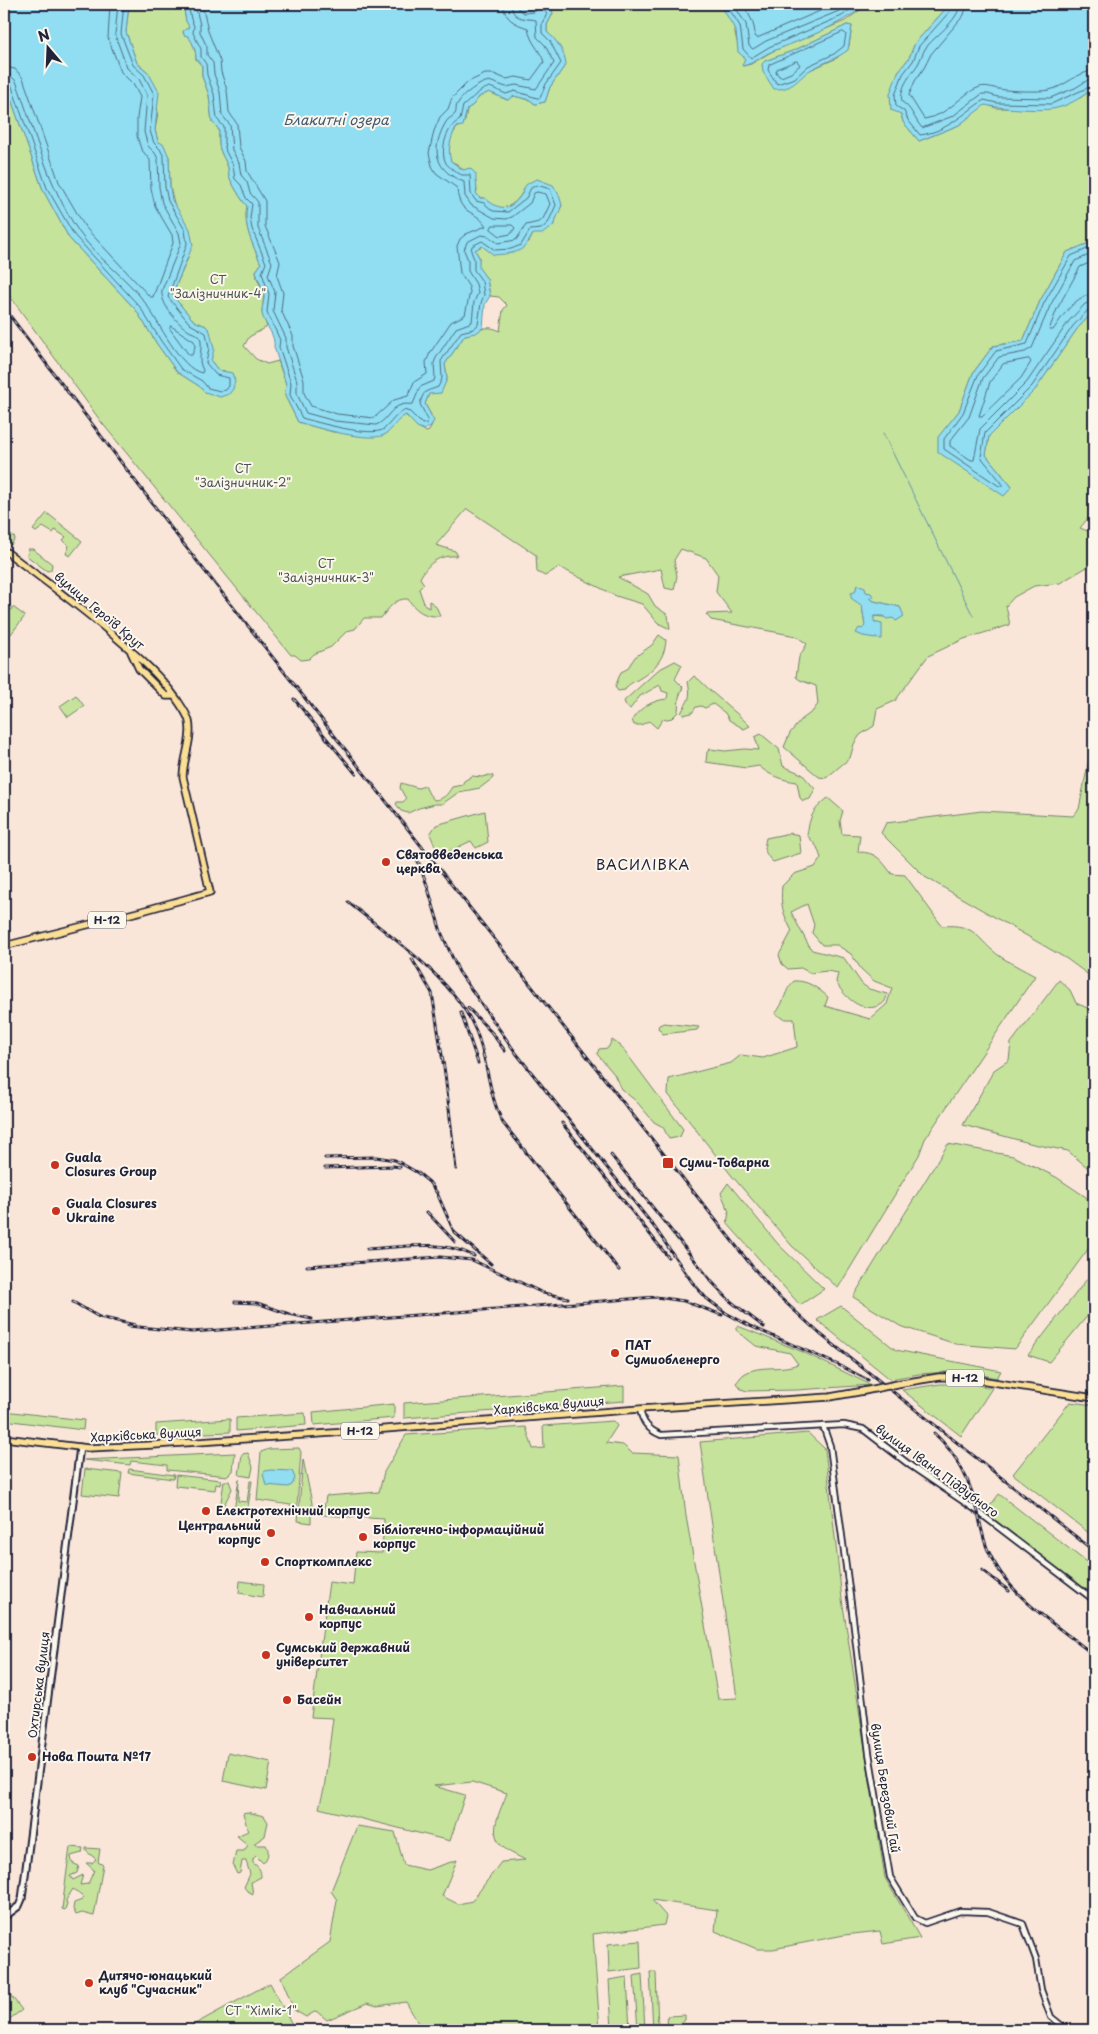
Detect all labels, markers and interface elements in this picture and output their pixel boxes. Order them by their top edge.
north arrow [22,22,72,72]
text: N [35,24,52,47]
water label: Блакитні озера [283,109,390,130]
park label: СТ "Залізничник-4" [170,270,266,302]
park label: СТ "Залізничник-2" [195,459,291,491]
park label: СТ "Залізничник-3" [278,554,374,586]
street label: вулиця Героїв Крут [51,567,149,654]
place label: Святовведенська церква [396,845,503,877]
district label: ВАСИЛІВКА [596,854,690,875]
marker: Святовведенська церква [380,856,392,868]
road number: Н-12 [88,912,126,928]
place label: Guala Closures Group [65,1148,157,1180]
place label: Суми-Товарна [679,1153,770,1171]
marker: Суми-Товарна [661,1156,675,1170]
marker: Guala Closures Group [49,1159,61,1171]
place label: Guala Closures Ukraine [66,1194,157,1226]
marker: Guala Closures Ukraine [50,1205,62,1217]
place label: ПАТ Сумиобленерго [625,1336,720,1368]
marker: ПАТ Сумиобленерго [609,1347,621,1359]
road number: Н-12 [946,1370,984,1386]
street label: Харківська вулиця [493,1391,605,1419]
street label: вулиця Івана Піддубного [872,1419,1003,1521]
street label: Харківська вулиця [90,1422,202,1446]
road number: Н-12 [341,1422,379,1440]
place label: Електротехнічний корпус [216,1501,371,1519]
marker: Електротехнічний корпус [200,1505,212,1517]
place label: Центральний корпус [178,1516,261,1548]
place label: Бібліотечно-інформаційний корпус [373,1520,544,1552]
marker: Центральний корпус [265,1527,277,1539]
marker: Бібліотечно-інформаційний корпус [357,1531,369,1543]
place label: Спорткомплекс [275,1552,372,1570]
marker: Спорткомплекс [259,1556,271,1568]
place label: Навчальний корпус [319,1600,396,1632]
marker: Навчальний корпус [303,1611,315,1623]
street label: Охтирська вулиця [23,1630,53,1739]
place label: Сумський державний університет [276,1638,410,1670]
marker: Сумський державний університет [260,1649,272,1661]
place label: Басейн [297,1690,342,1708]
marker: Басейн [281,1694,293,1706]
street label: вулиця Березовий Гай [867,1722,905,1854]
place label: Нова Пошта №17 [42,1747,152,1765]
marker: Нова Пошта №17 [26,1751,38,1763]
place label: Дитячо-юнацький клуб "Сучасник" [98,1966,212,1998]
marker: Дитячо-юнацький клуб "Сучасник" [83,1977,95,1989]
park label: СТ "Хімік-1" [225,2001,297,2019]

